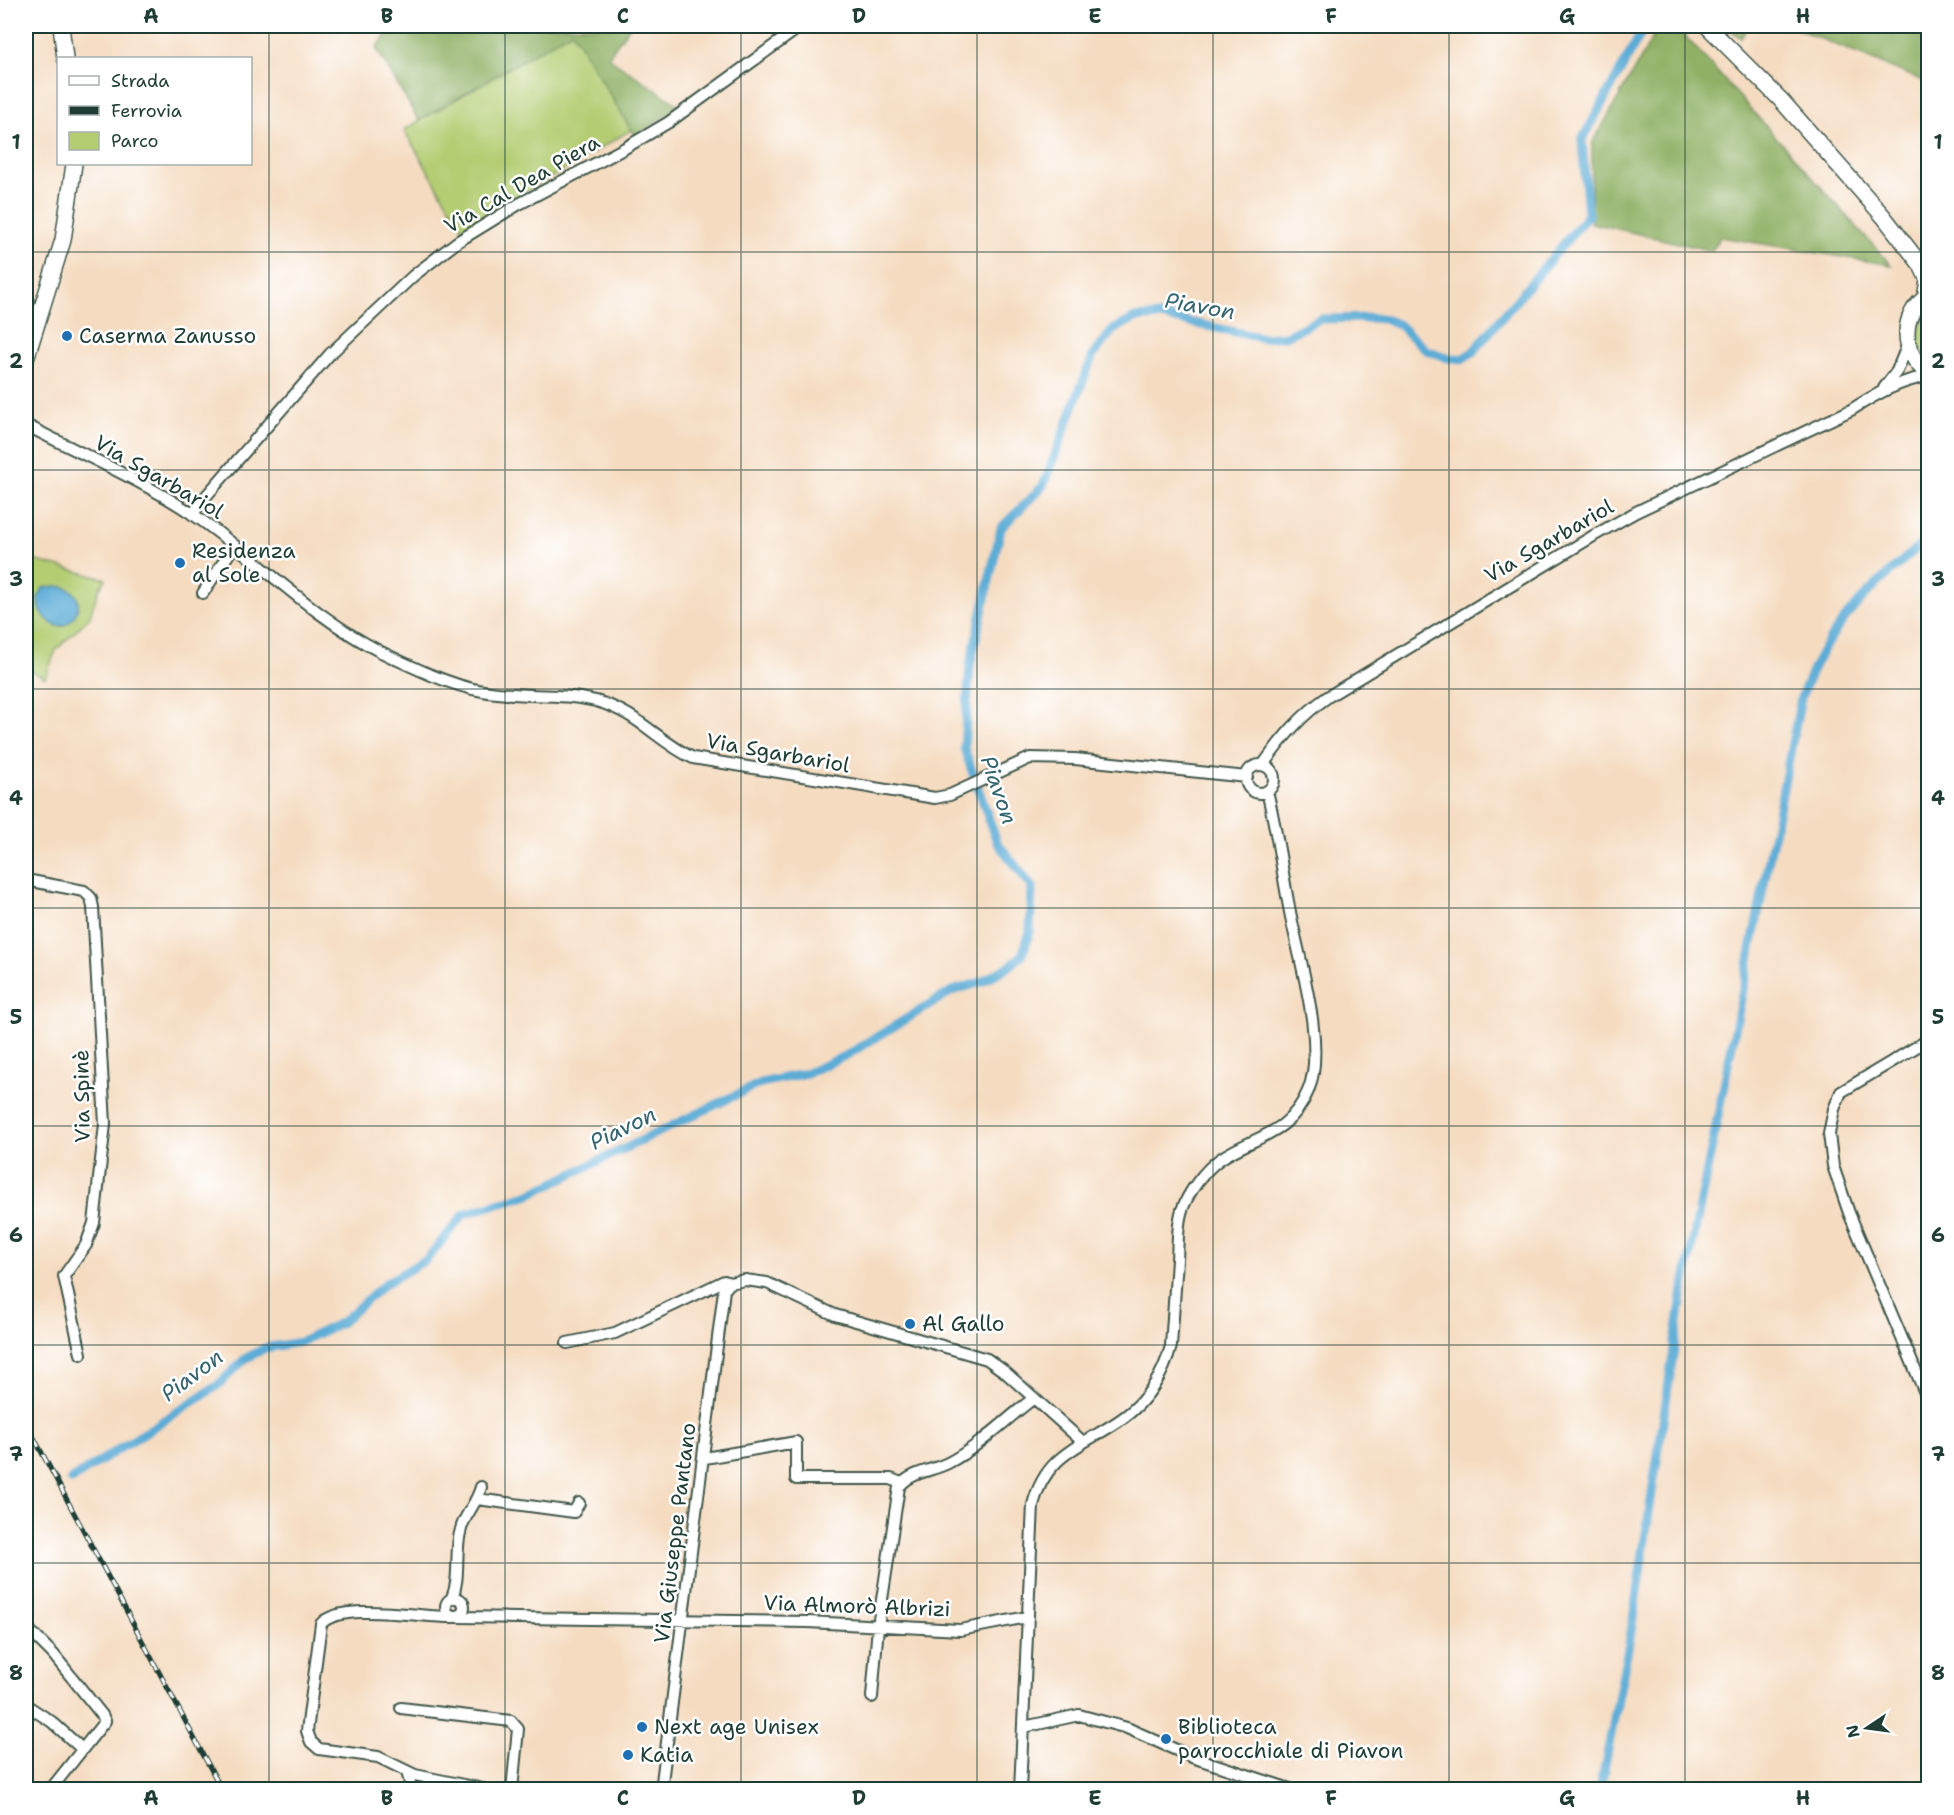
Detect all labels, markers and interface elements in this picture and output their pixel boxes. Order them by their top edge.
text: A [143,3,159,29]
text: B [381,3,393,29]
text: C [617,3,629,29]
text: D [852,3,866,29]
text: E [1088,3,1102,29]
text: F [1325,3,1337,29]
text: G [1559,3,1575,29]
text: H [1796,3,1810,29]
legend [57,57,252,165]
text: Strada [111,69,170,93]
text: Ferrovia [111,99,182,123]
street label: Via Cal Dea Piera [439,128,605,240]
text: 1 [11,129,21,155]
text: Parco [111,129,159,153]
text: 1 [1933,129,1943,155]
water label: Piavon [1163,286,1237,326]
place label: Caserma Zanusso [79,322,256,350]
marker: Caserma Zanusso [60,329,74,343]
text: 2 [9,348,23,374]
text: 2 [1931,348,1945,374]
street label: Via Sgarbariol [89,429,229,526]
street label: Via Sgarbariol [1479,492,1619,589]
place label: Residenza al Sole [192,537,296,589]
marker: Residenza al Sole [173,556,187,570]
text: 3 [9,566,23,592]
text: 3 [1931,566,1945,592]
street label: Via Sgarbariol [704,727,853,780]
water label: Piavon [974,752,1024,828]
text: 4 [9,785,23,811]
text: 4 [1931,785,1945,811]
text: 5 [10,1004,22,1030]
text: 5 [1932,1004,1944,1030]
street label: Via Spinè [67,1049,97,1143]
water label: Piavon [585,1100,661,1156]
text: 6 [9,1222,23,1248]
text: 6 [1931,1222,1945,1248]
place label: Al Gallo [922,1310,1005,1338]
marker: Al Gallo [903,1317,917,1331]
water label: Piavon [155,1342,229,1408]
street label: Via Giuseppe Pantano [648,1421,702,1645]
text: 7 [9,1441,23,1467]
text: 7 [1931,1441,1945,1467]
street label: Via Almorò Albrizi [763,1589,951,1623]
text: 8 [9,1660,23,1686]
text: 8 [1931,1660,1945,1686]
north arrow [1837,1698,1897,1758]
place label: Next age Unisex [654,1713,819,1741]
place label: Biblioteca parrocchiale di Piavon [1178,1713,1403,1765]
marker: Next age Unisex [635,1720,649,1734]
text: N [1841,1723,1865,1740]
marker: Biblioteca parrocchiale di Piavon [1159,1732,1173,1746]
place label: Katia [640,1741,693,1769]
marker: Katia [621,1748,635,1762]
text: A [143,1785,159,1811]
text: B [381,1785,393,1811]
text: C [617,1785,629,1811]
text: D [852,1785,866,1811]
text: E [1088,1785,1102,1811]
text: F [1325,1785,1337,1811]
text: G [1559,1785,1575,1811]
text: H [1796,1785,1810,1811]

